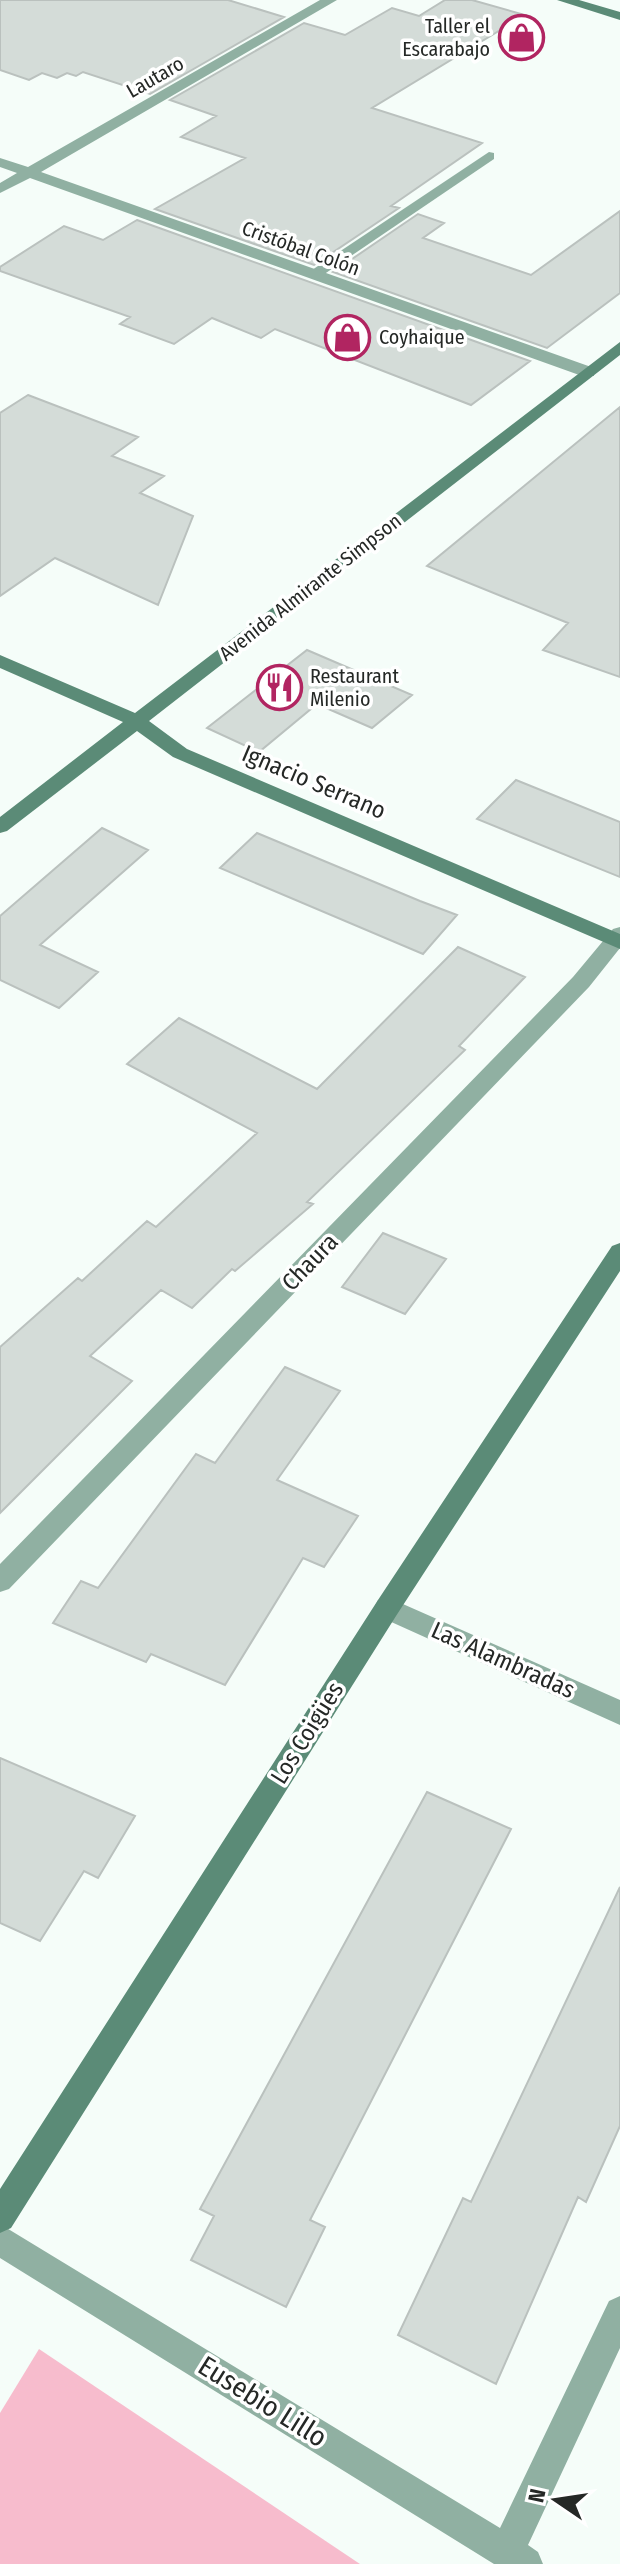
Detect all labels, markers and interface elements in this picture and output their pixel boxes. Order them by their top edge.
place label: Taller el Escarabajo [402,14,490,61]
shop icon: Taller el Escarabajo [497,14,545,62]
street label: Lautaro [122,51,188,103]
street label: Cristóbal Colón [239,216,363,280]
shop icon: Coyhaique [324,313,372,361]
place label: Coyhaique [379,325,465,349]
street label: Avenida Almirante Simpson [214,508,406,666]
restaurant icon: Restaurant Milenio [255,664,303,712]
place label: Restaurant Milenio [310,664,399,711]
street label: Ignacio Serrano [238,739,390,825]
street label: Chaura [276,1228,344,1296]
street label: Las Alambradas [427,1616,579,1704]
street label: Los Coigües [265,1677,349,1789]
street label: Eusebio Lillo [192,2349,333,2454]
north arrow [516,2460,596,2540]
text: N [522,2486,552,2505]

